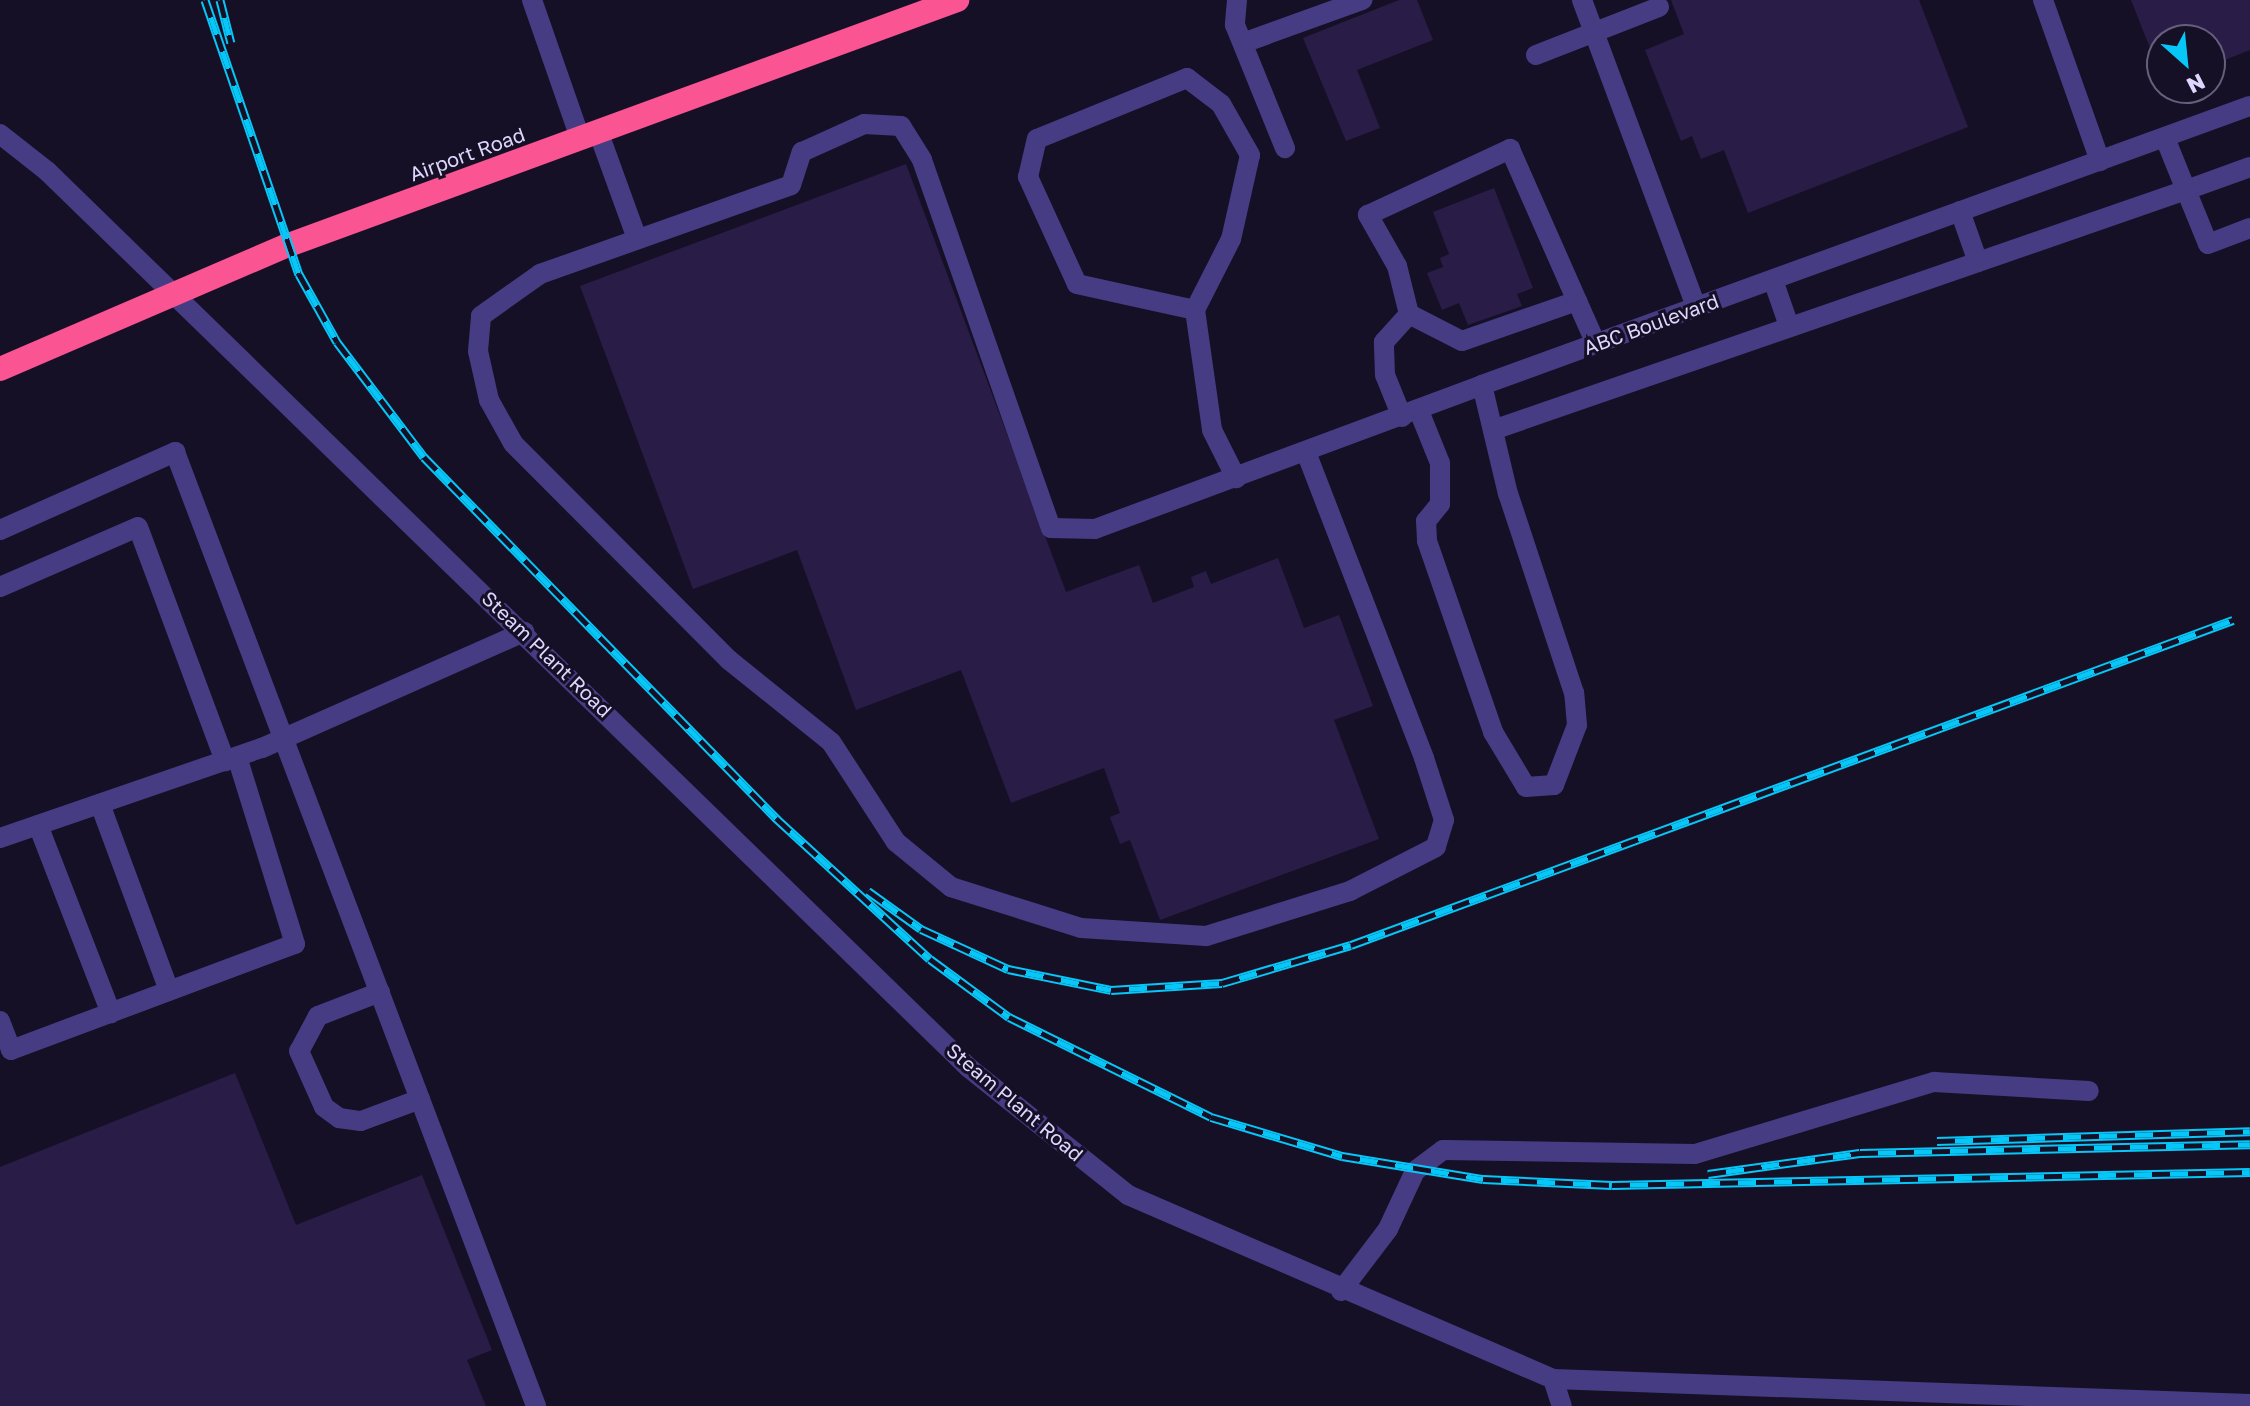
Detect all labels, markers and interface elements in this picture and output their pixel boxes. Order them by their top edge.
north arrow [2146,24,2226,104]
text: N [2183,68,2210,100]
street label: Airport Road [406,122,528,186]
street label: ABC Boulevard [1580,288,1722,360]
street label: Steam Plant Road [477,586,617,722]
street label: Steam Plant Road [942,1038,1088,1166]

